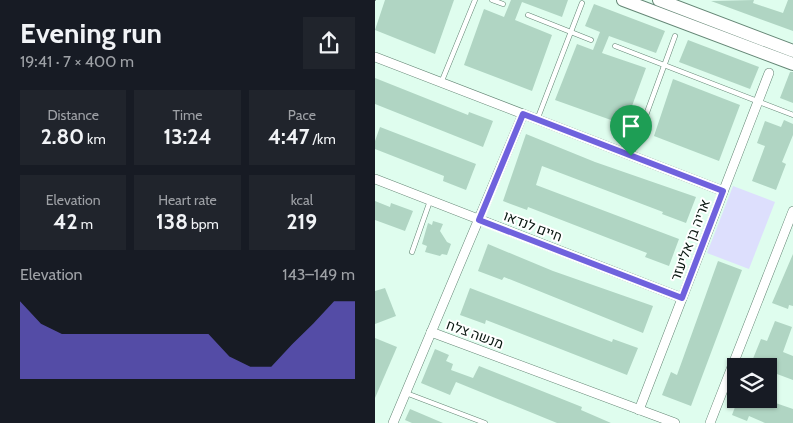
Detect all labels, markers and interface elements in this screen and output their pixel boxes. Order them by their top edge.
text: Evening run [20,16,162,50]
button: share [303,17,355,69]
text: 19:41 · 7 × 400 m [20,52,134,71]
pin [610,105,652,156]
text: Distance [47,106,99,124]
text: Time [173,106,202,124]
text: Pace [288,106,316,124]
icon: arrive [617,112,645,140]
text: 2.80 [41,124,84,149]
text: 13:24 [164,124,211,149]
text: 4:47 [268,124,309,149]
text: km [84,130,106,148]
text: /km [309,130,336,148]
text: Elevation [46,191,101,209]
text: Heart rate [158,191,217,209]
text: kcal [291,191,313,209]
street label: אריה בן אליעזר [666,196,714,284]
street label: חיים לנדאו [501,207,565,245]
text: 42 [53,209,78,234]
text: 138 [156,209,188,234]
text: 219 [286,209,317,234]
text: m [78,215,93,233]
text: bpm [188,215,219,233]
text: Elevation [20,265,83,284]
text: 143–149 m [282,265,355,284]
street label: מנשה צלח [444,315,506,353]
map controls [727,358,777,408]
button: layers [727,358,777,408]

